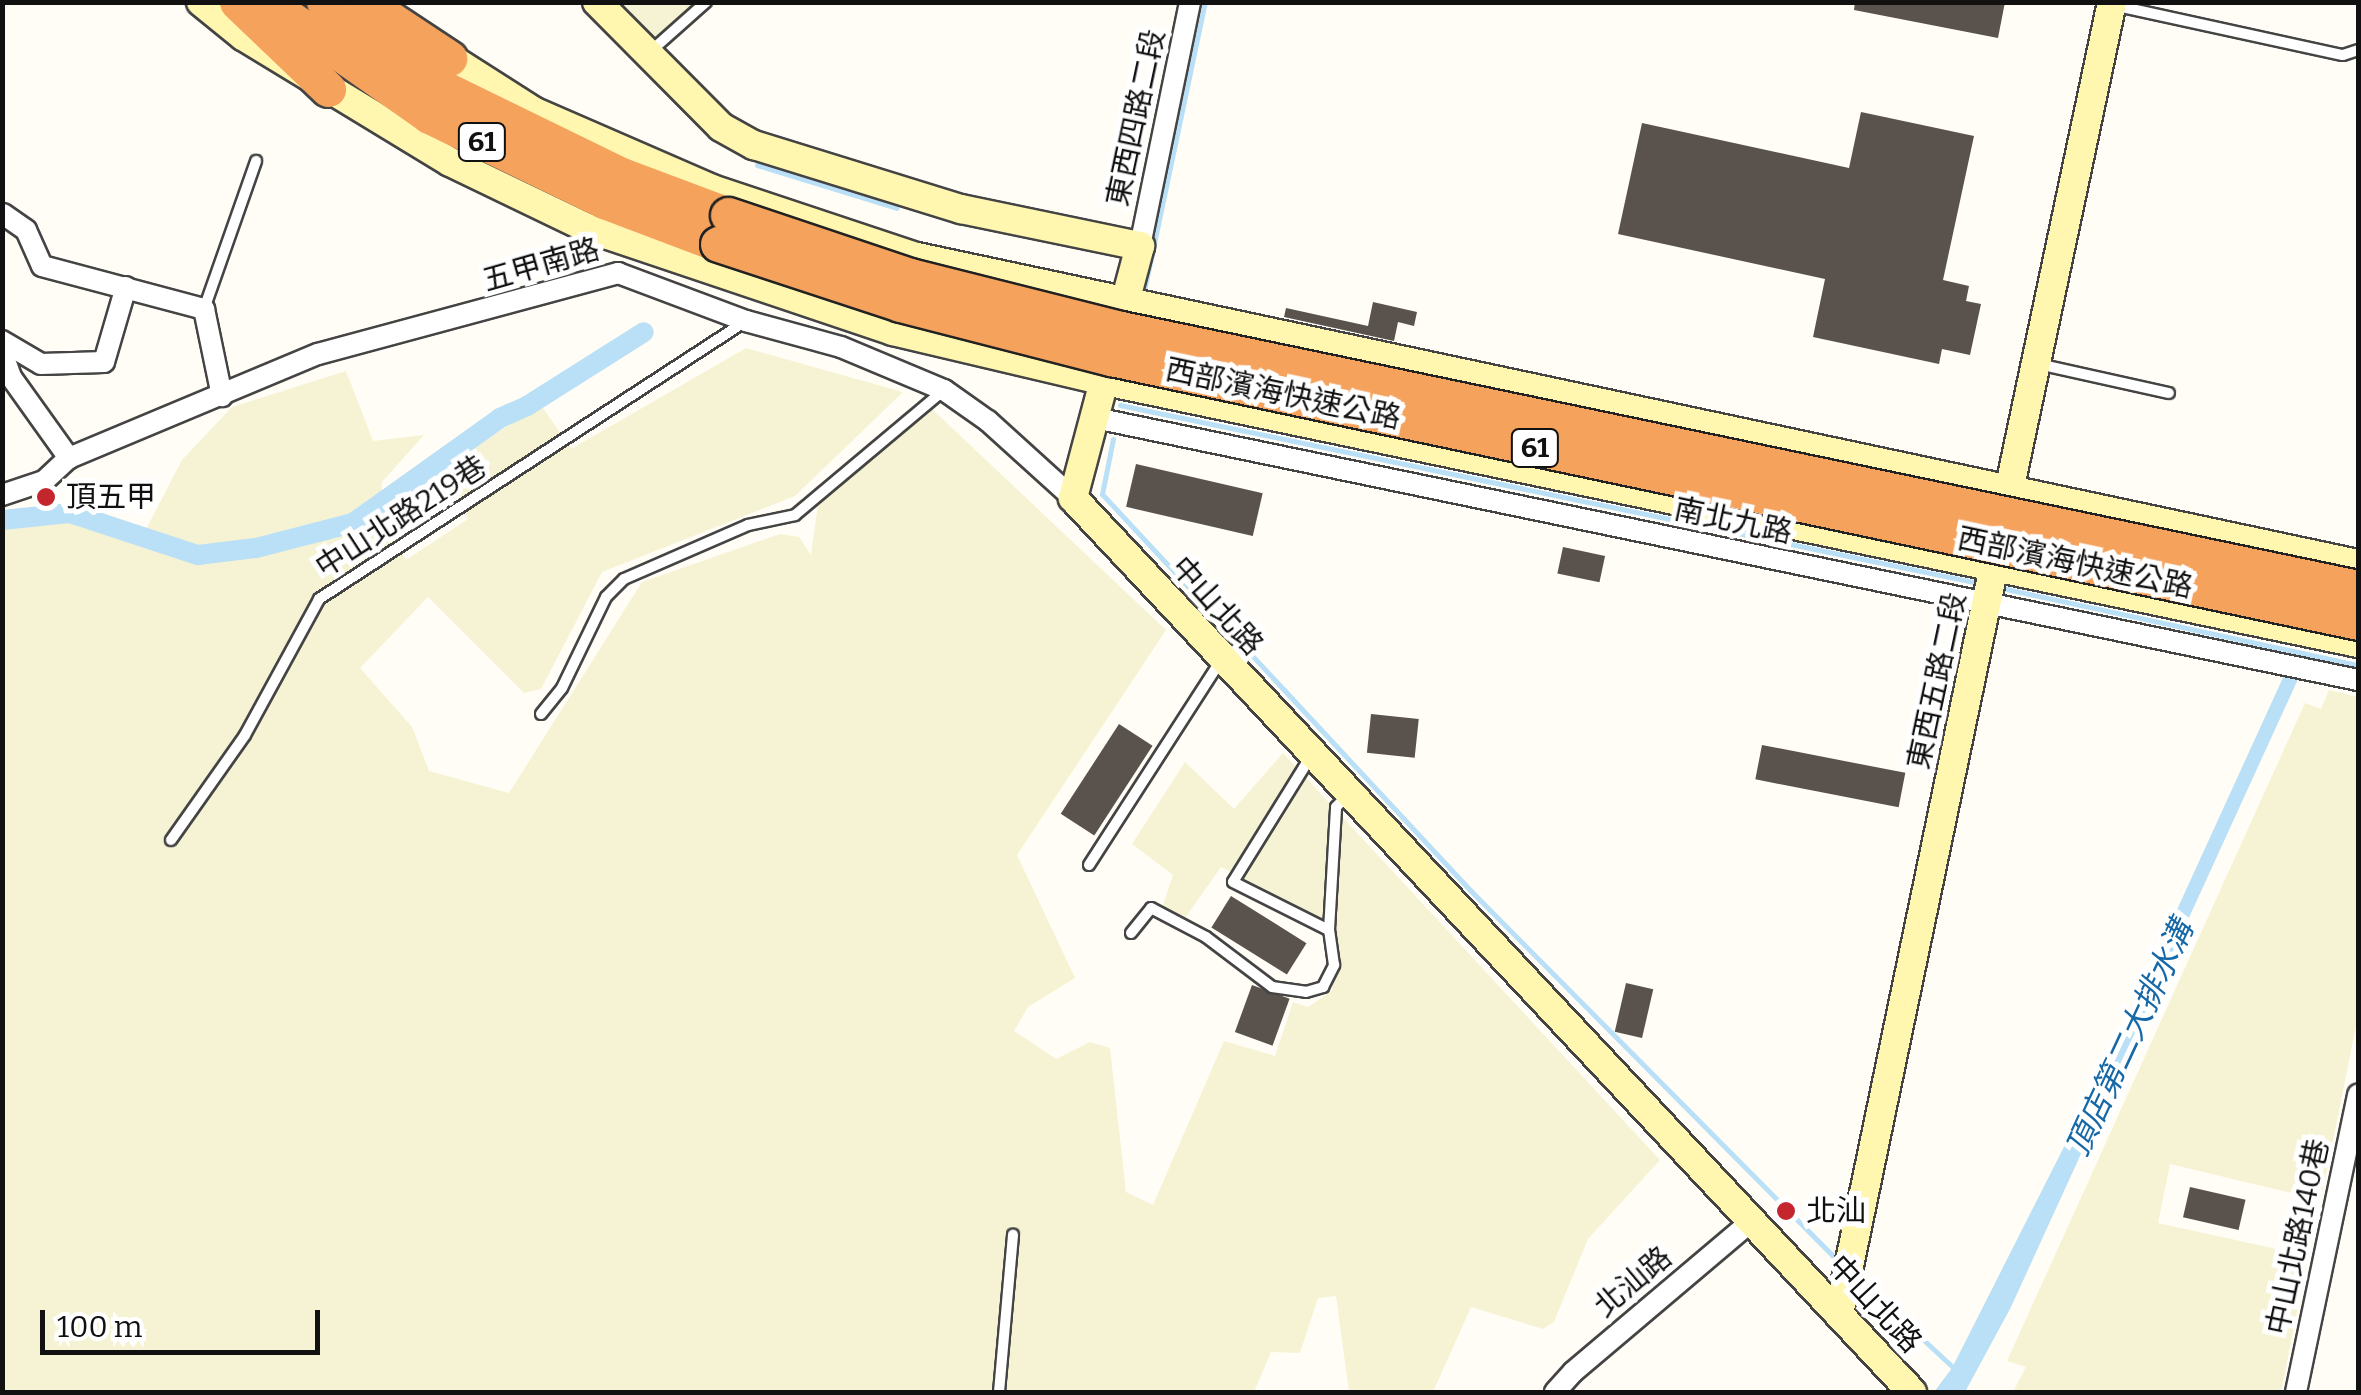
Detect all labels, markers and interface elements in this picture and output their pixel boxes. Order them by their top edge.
street label: 東西四路二段 [1100,26,1172,210]
road number: 61 [457,119,507,165]
street label: 五甲南路 [478,231,604,299]
street label: 西部濱海快速公路 [1162,351,1404,437]
road number: 61 [1510,425,1560,471]
street label: 中山北路219巷 [309,449,493,585]
place label: 頂五甲 [66,479,156,515]
marker: 頂五甲 [35,486,57,508]
street label: 南北九路 [1671,491,1795,551]
street label: 西部濱海快速公路 [1954,520,2196,606]
street label: 中山北路 [1163,549,1271,663]
street label: 東西五路二段 [1901,589,1973,773]
water label: 頂店第二大排水溝 [2059,914,2201,1162]
street label: 中山北路140巷 [2260,1136,2336,1338]
place label: 北汕 [1806,1193,1866,1229]
marker: 北汕 [1775,1200,1797,1222]
street label: 北汕路 [1587,1239,1679,1325]
street label: 中山北路 [1821,1248,1929,1360]
scale bar [45,1290,325,1352]
text: 100 m [57,1309,142,1345]

